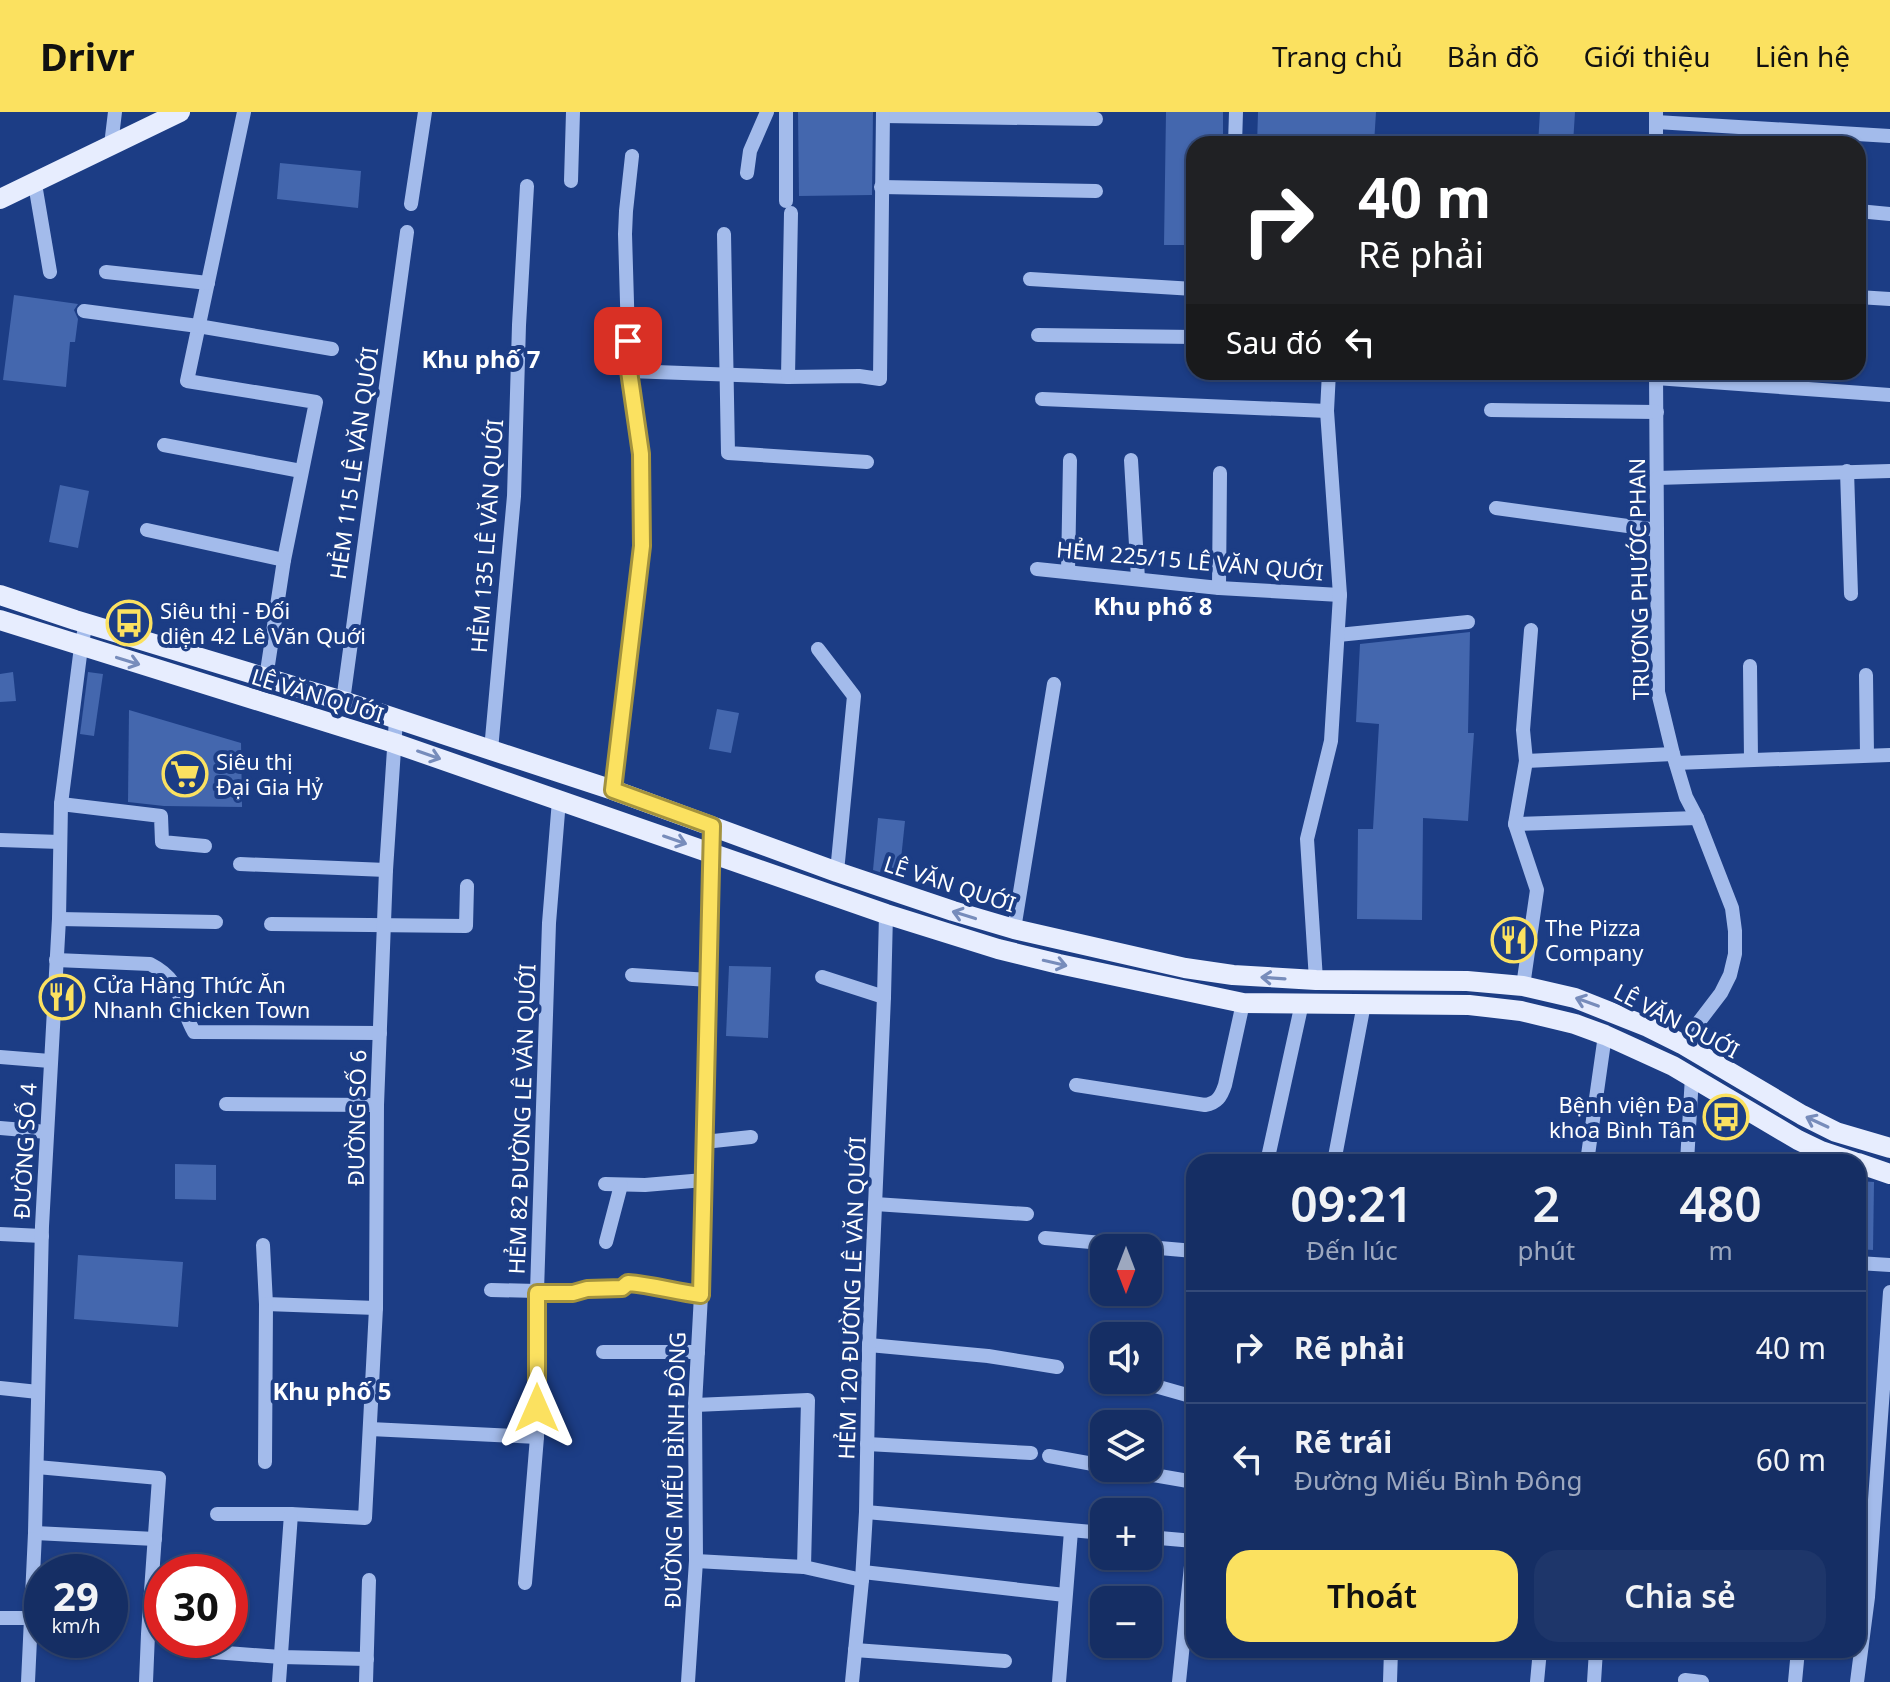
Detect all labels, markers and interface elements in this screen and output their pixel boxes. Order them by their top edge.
text: Drivr [40,30,135,82]
text: Trang chủ [1272,37,1403,75]
text: Bản đồ [1447,37,1540,75]
text: Giới thiệu [1584,37,1711,75]
text: Liên hệ [1755,37,1850,75]
text: 40 m [1358,158,1491,234]
icon: right [1226,168,1330,272]
text: Rẽ phải [1358,230,1484,279]
pin [594,307,662,375]
icon: arrive [606,319,650,363]
icon: left [1338,320,1382,364]
text: Sau đó [1226,322,1322,363]
district label: Khu phố 7 [421,342,541,375]
street label: HẺM 115 LÊ VĂN QUỚI [322,345,384,581]
street label: HẺM 135 LÊ VĂN QUỚI [463,418,509,654]
street label: TRƯƠNG PHƯỚC PHAN [1621,458,1655,700]
street label: HẺM 225/15 LÊ VĂN QUỚI [1055,533,1325,587]
district label: Khu phố 8 [1093,589,1213,622]
place label: Siêu thị - Đối diện 42 Lê Văn Quới [160,595,366,650]
bus stop icon: Siêu thị - Đối diện 42 Lê Văn Quới [105,599,153,647]
one-way arrow [114,654,140,669]
street label: LÊ VĂN QUỚI [248,661,388,729]
place label: Siêu thị Đại Gia Hỷ [216,746,324,801]
one-way arrow [416,749,441,764]
supermarket icon: Siêu thị Đại Gia Hỷ [161,750,209,798]
one-way arrow [662,834,687,849]
street label: LÊ VĂN QUỚI [880,848,1020,918]
one-way arrow [952,907,978,922]
place label: The Pizza Company [1545,912,1644,967]
restaurant icon: The Pizza Company [1490,916,1538,964]
one-way arrow [1042,956,1068,971]
street label: HẺM 82 ĐƯỜNG LÊ VĂN QUỚI [501,963,541,1275]
place label: Cửa Hàng Thức Ăn Nhanh Chicken Town [93,969,310,1024]
one-way arrow [1260,970,1287,985]
restaurant icon: Cửa Hàng Thức Ăn Nhanh Chicken Town [38,973,86,1021]
street label: LÊ VĂN QUỚI [1609,976,1745,1064]
one-way arrow [1575,994,1600,1009]
street label: ĐƯỜNG SỐ 6 [340,1050,372,1186]
street label: ĐƯỜNG SỐ 4 [5,1082,43,1220]
place label: Bệnh viện Đa khoa Bình Tân [1549,1089,1695,1144]
bus stop icon: Bệnh viện Đa khoa Bình Tân [1702,1093,1750,1141]
one-way arrow [1805,1114,1829,1129]
street label: HẺM 120 ĐƯỜNG LÊ VĂN QUỚI [830,1136,872,1460]
text: 09:21 [1290,1171,1413,1236]
text: 2 [1533,1171,1560,1236]
text: 480 [1679,1171,1762,1236]
text: Đến lúc [1306,1232,1398,1268]
text: phút [1518,1232,1575,1268]
text: m [1708,1232,1733,1268]
north arrow [1090,1234,1162,1306]
map controls [1090,1234,1162,1658]
button: sound [1090,1322,1162,1394]
icon: right [1226,1325,1270,1369]
text: Rẽ phải [1294,1327,1405,1368]
text: 40 m [1756,1327,1826,1368]
street label: ĐƯỜNG MIẾU BÌNH ĐÔNG [657,1331,691,1609]
position arrow [495,1366,579,1450]
district label: Khu phố 5 [272,1374,392,1407]
button: layers [1090,1410,1162,1482]
text: Rẽ trái [1294,1421,1392,1462]
icon: left [1226,1437,1270,1481]
text: 60 m [1756,1439,1826,1480]
text: Đường Miếu Bình Đông [1294,1462,1582,1498]
button: + [1090,1498,1162,1570]
button: Thoát [1226,1550,1518,1642]
button: Chia sẻ [1534,1550,1826,1642]
speed limit sign: 30 [144,1554,248,1658]
text: 29 [53,1568,99,1623]
button: − [1090,1586,1162,1658]
text: km/h [51,1612,101,1639]

